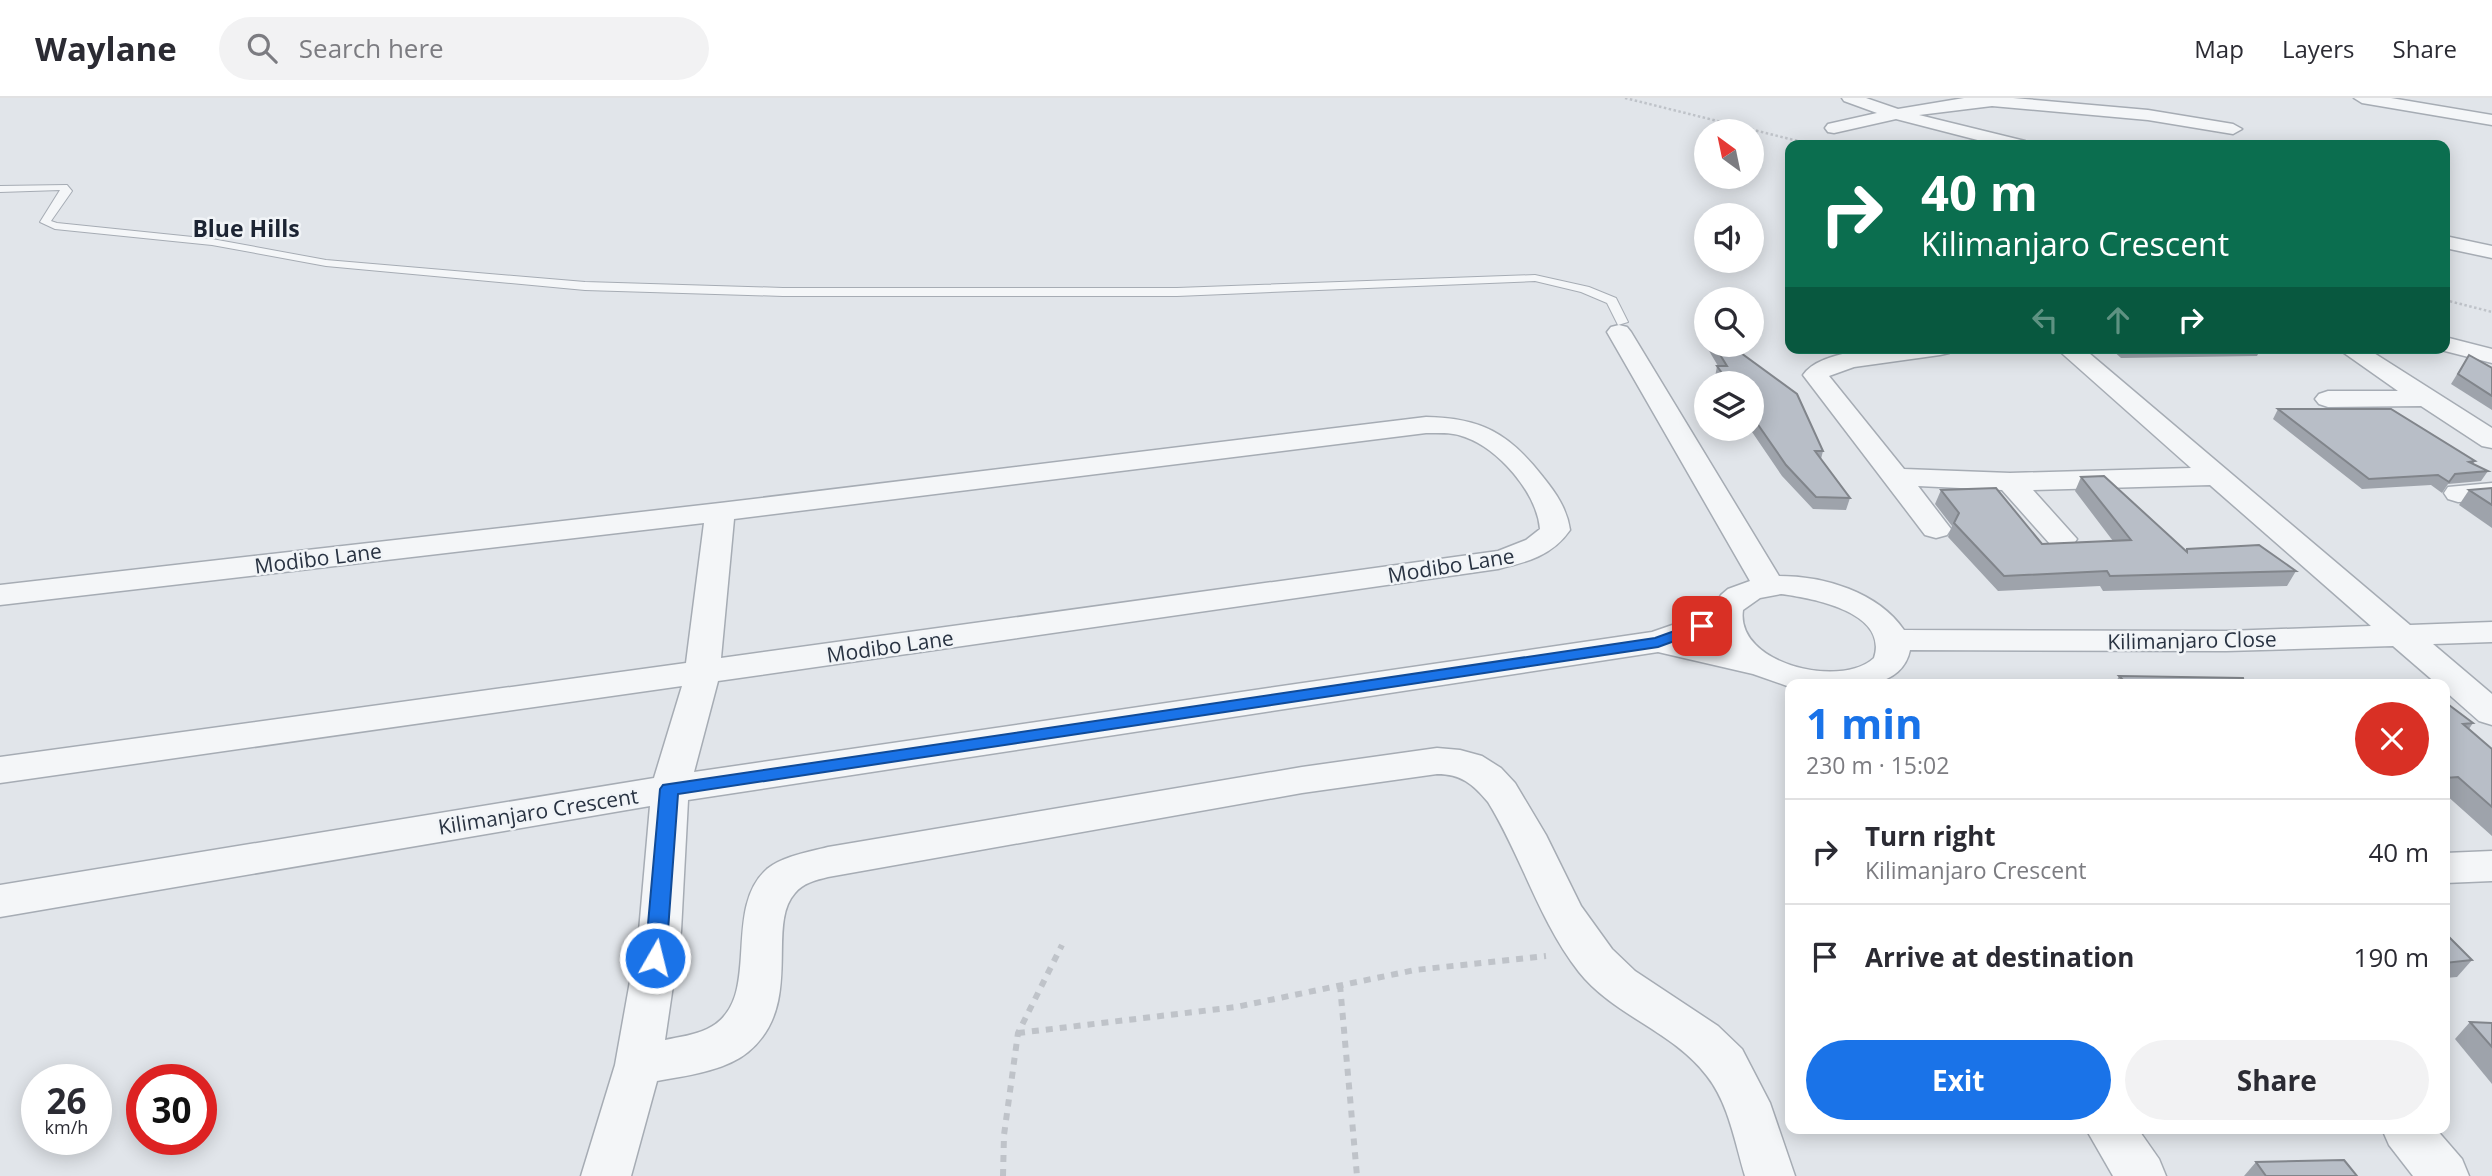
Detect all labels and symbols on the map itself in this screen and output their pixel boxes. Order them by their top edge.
north arrow [1694,119,1764,189]
district label: Blue Hills [192,212,300,244]
street label: Modibo Lane [253,536,383,580]
street label: Modibo Lane [1386,541,1516,589]
pin [1672,596,1732,656]
street label: Modibo Lane [825,623,955,669]
street label: Kilimanjaro Close [2107,625,2277,655]
street label: Kilimanjaro Crescent [436,781,640,841]
position arrow [618,921,692,995]
speed limit sign: 30 [126,1064,217,1155]

